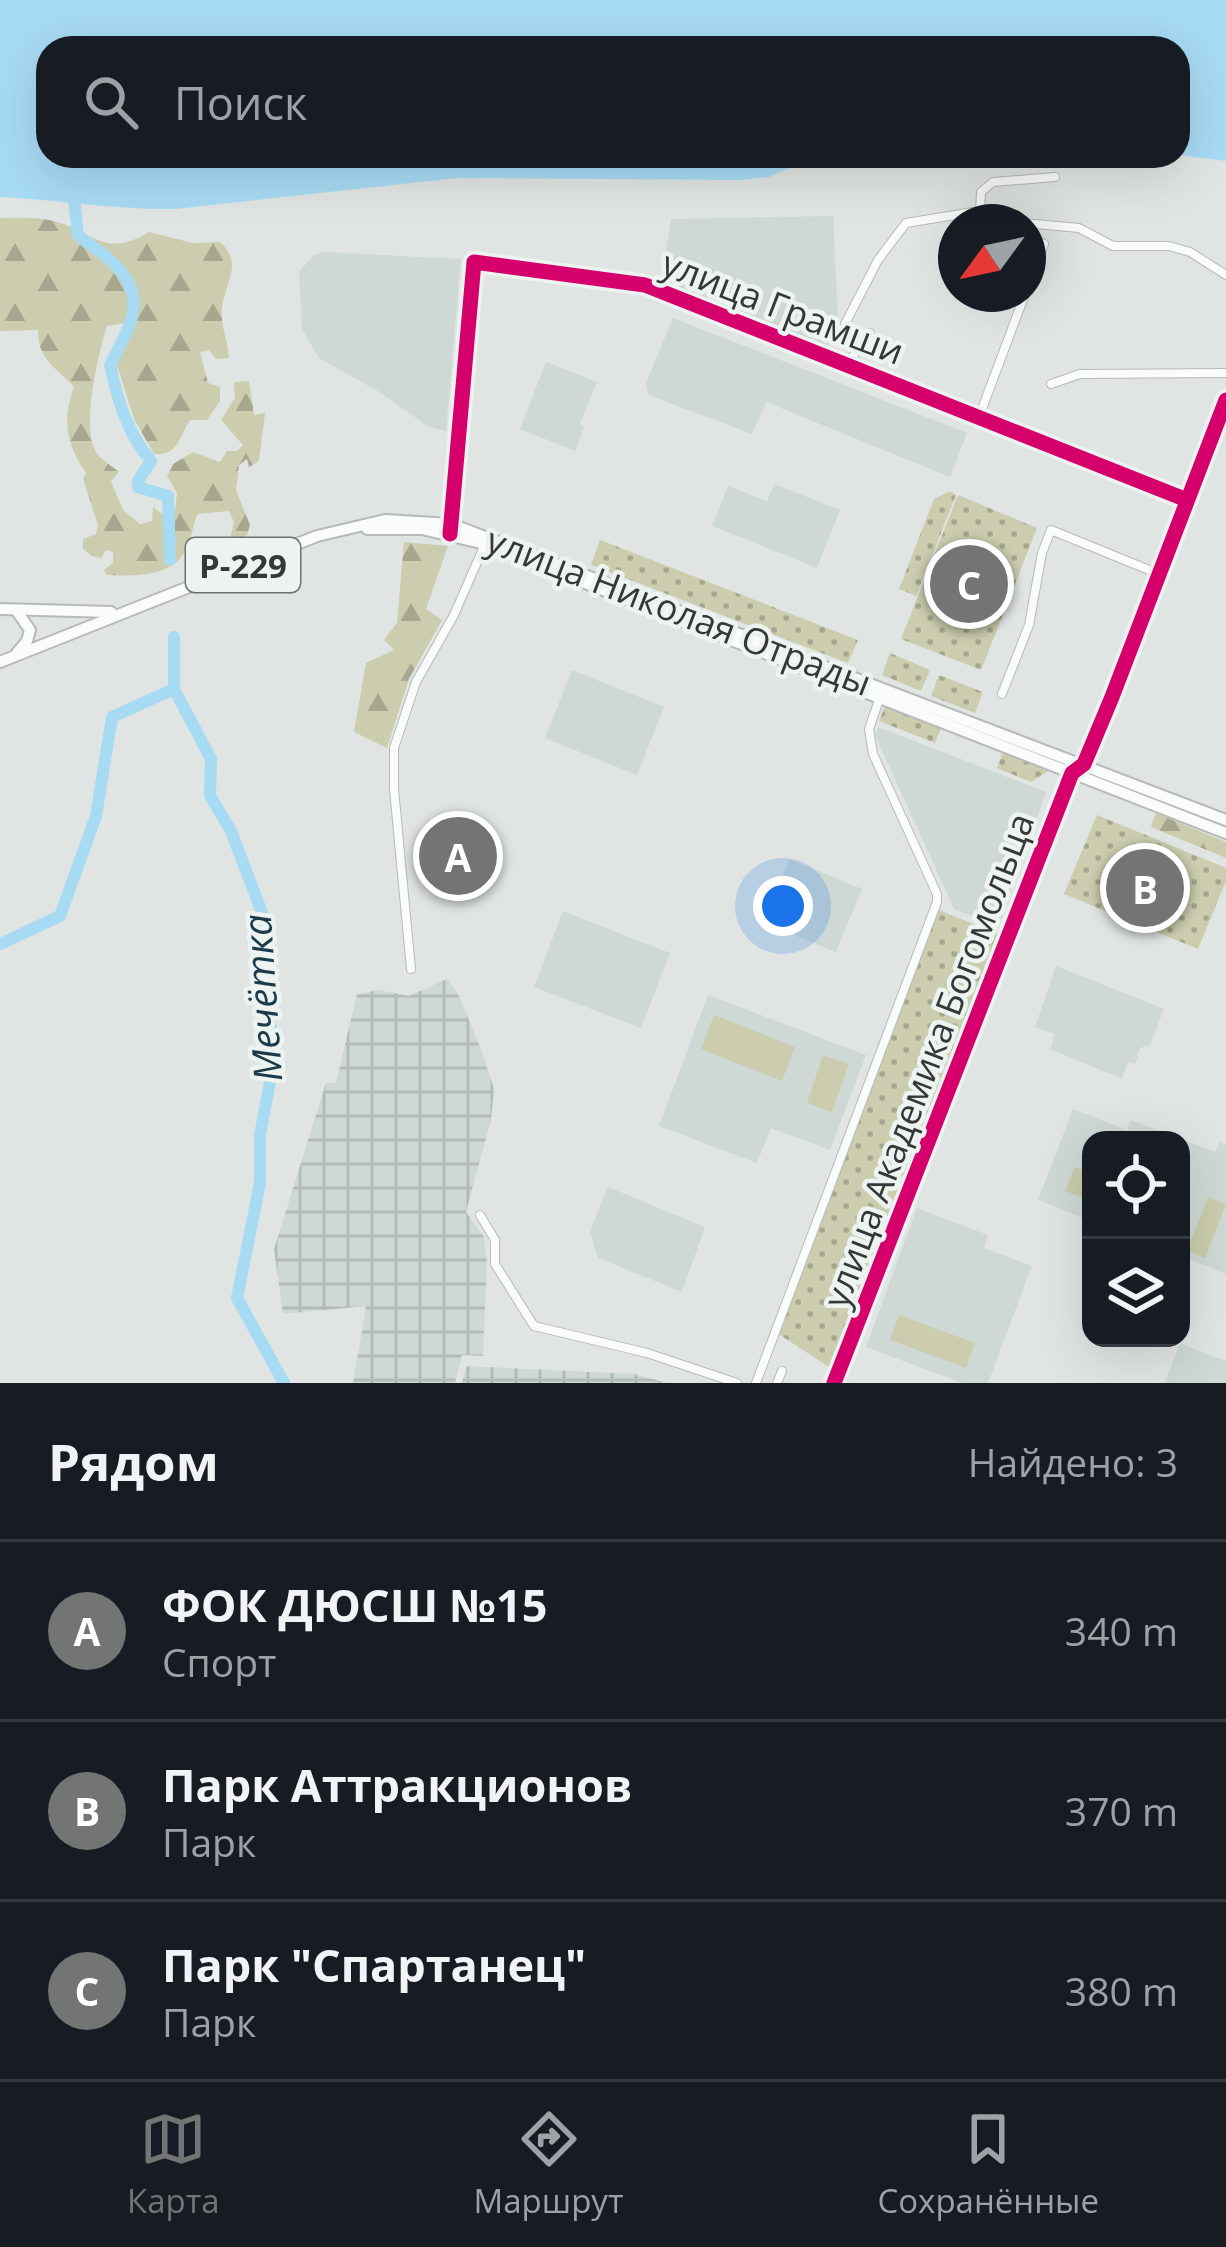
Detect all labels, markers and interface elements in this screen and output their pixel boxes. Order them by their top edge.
search box [36,36,1190,168]
icon: search [78,69,144,135]
text: Поиск [174,72,307,133]
north arrow [938,204,1046,312]
street label: улица Грамши [655,238,911,376]
street label: улица Николая Отрады [480,515,878,707]
road number: Р-229 [186,538,300,592]
pin: C [930,539,1008,629]
street label: улица Академика Богомольца [811,806,1045,1314]
pin: A [419,811,497,901]
pin: B [1106,843,1184,933]
your location [753,876,813,936]
water label: Мечётка [229,912,293,1084]
map controls [1082,1131,1190,1347]
button: locate [1082,1131,1190,1239]
button: layers [1082,1239,1190,1347]
text: Рядом [48,1426,219,1496]
text: Найдено: 3 [968,1435,1178,1488]
text: ФОК ДЮСШ №15 [162,1574,548,1635]
text: A [74,1604,100,1657]
text: 340 m [1065,1604,1178,1657]
text: Спорт [162,1635,276,1688]
text: Парк Аттракционов [162,1754,632,1815]
text: B [74,1784,100,1837]
text: 370 m [1065,1784,1178,1837]
text: Парк [162,1815,256,1868]
text: Парк "Спартанец" [162,1934,586,1995]
text: C [75,1964,99,2017]
text: 380 m [1065,1964,1178,2017]
text: Парк [162,1995,256,2048]
tab: Карта [127,2106,220,2223]
tab: Маршрут [474,2106,623,2223]
tab: Сохранённые [877,2106,1099,2223]

